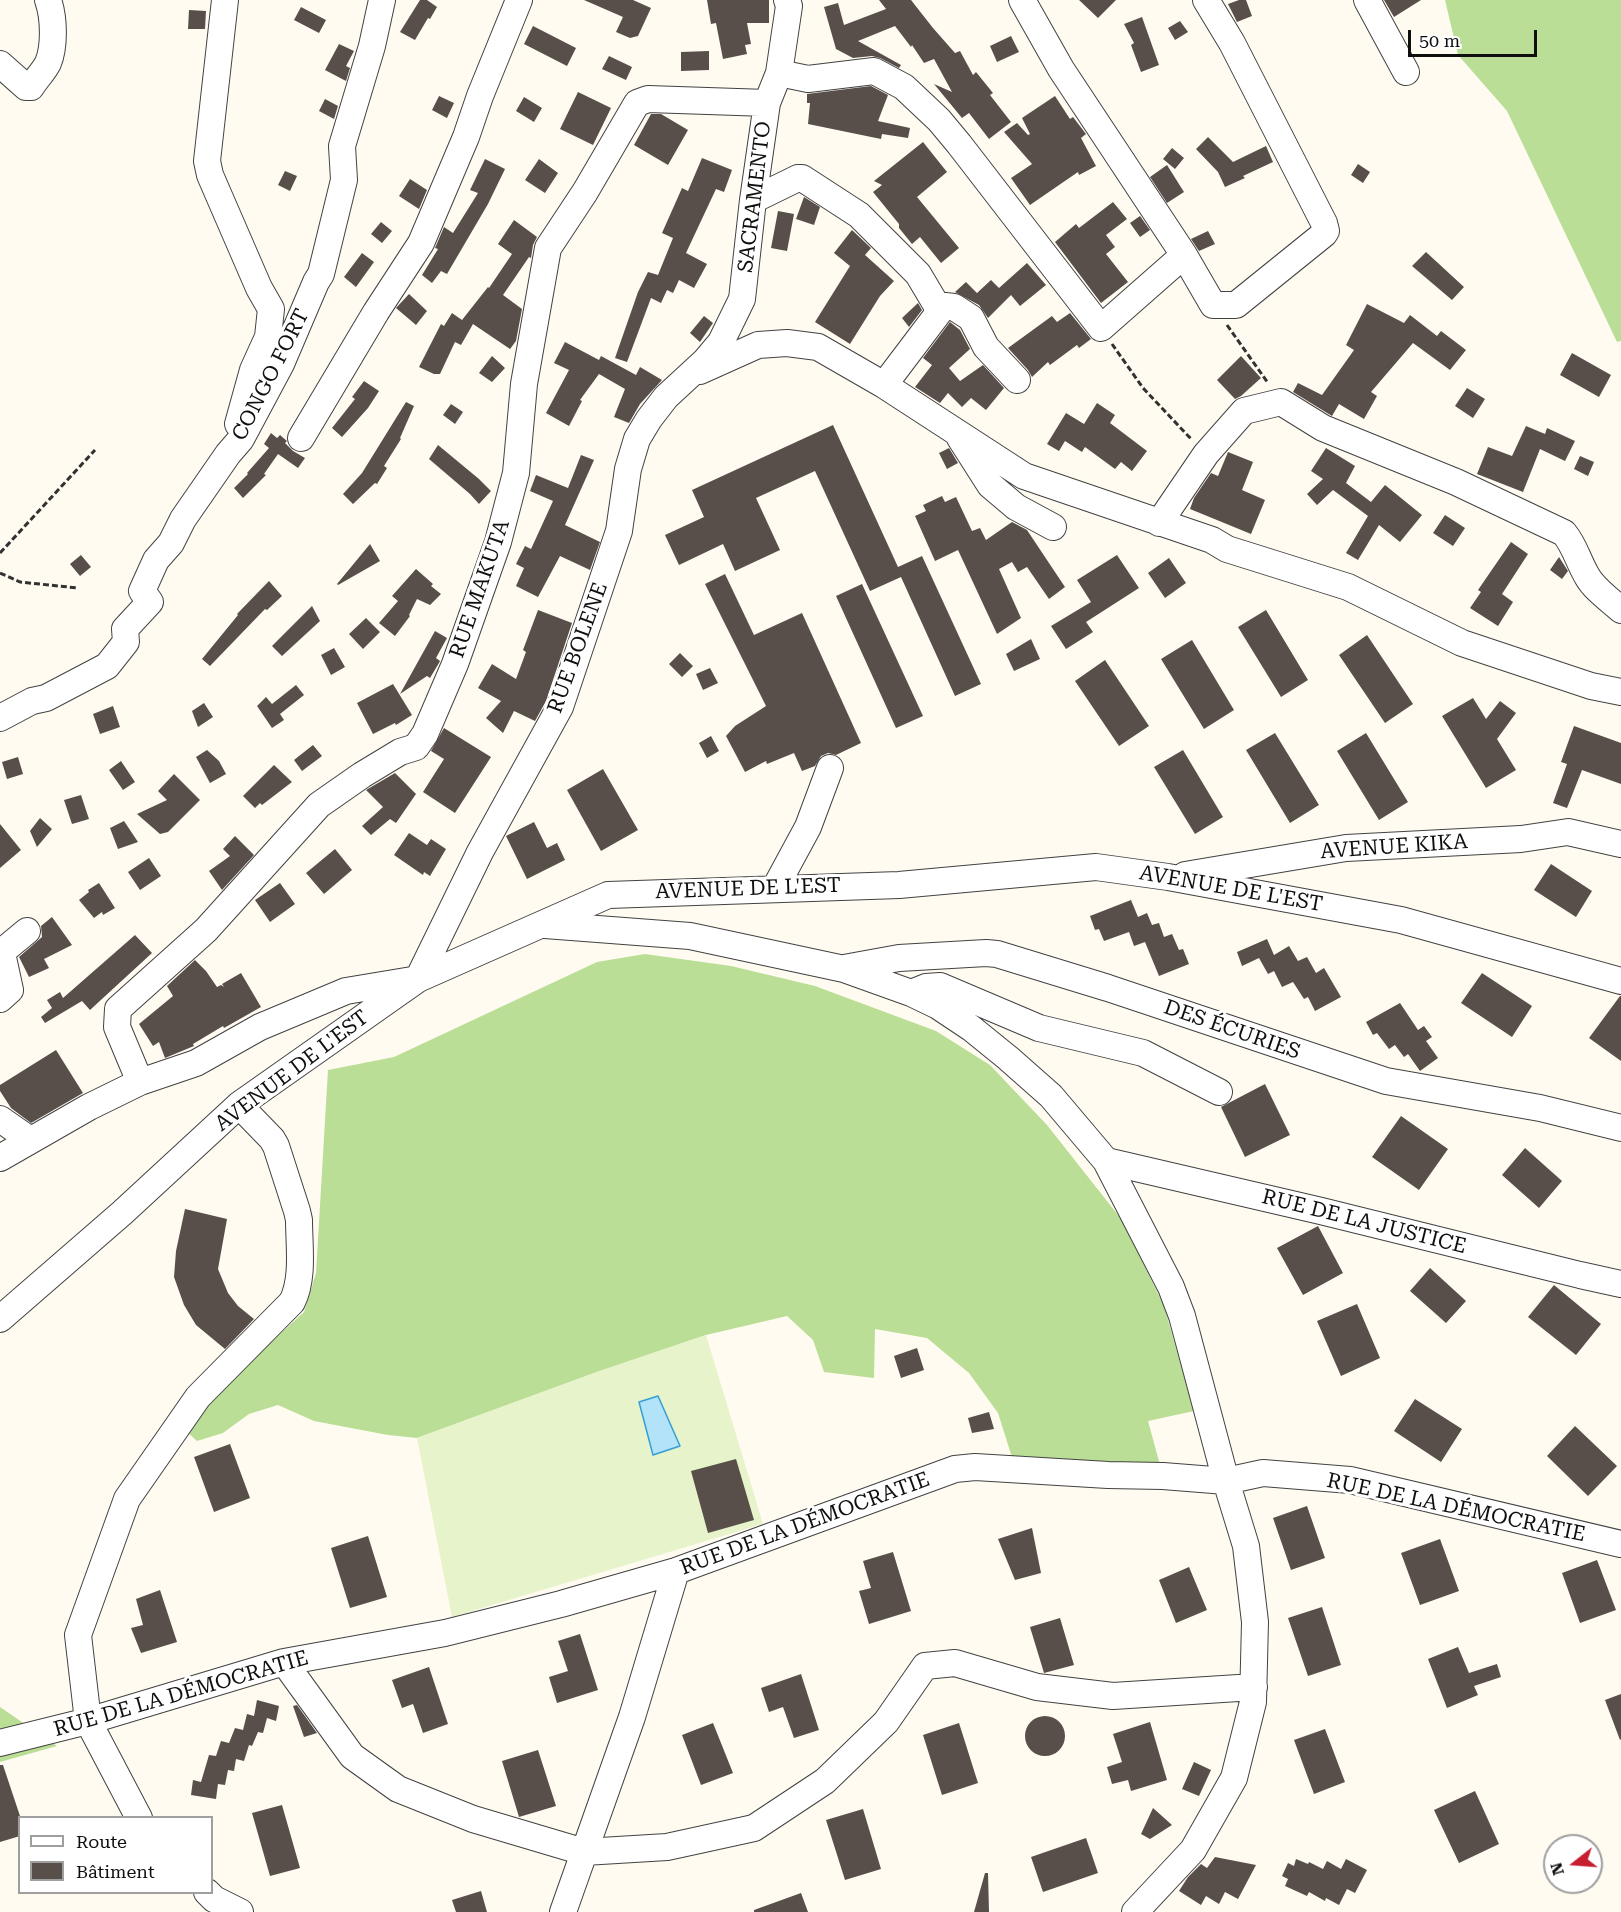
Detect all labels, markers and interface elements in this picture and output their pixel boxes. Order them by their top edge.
scale bar [1411,18,1540,56]
text: 50 m [1419,30,1460,51]
street label: SACRAMENTO [733,120,777,274]
street label: CONGO FORT [227,305,315,445]
street label: RUE MAKUTA [445,517,515,661]
street label: RUE BOLENE [543,579,613,717]
street label: AVENUE KIKA [1319,829,1469,865]
street label: AVENUE DE L'EST [1137,860,1325,918]
street label: AVENUE DE L'EST [655,873,841,905]
street label: DES ÉCURIES [1160,995,1304,1065]
street label: AVENUE DE L'EST [210,1005,374,1137]
street label: RUE DE LA JUSTICE [1259,1184,1469,1260]
street label: RUE DE LA DÉMOCRATIE [677,1467,933,1581]
street label: RUE DE LA DÉMOCRATIE [1324,1468,1588,1548]
street label: RUE DE LA DÉMOCRATIE [51,1646,311,1742]
legend [18,1816,213,1894]
text: Route [76,1831,127,1852]
north arrow [1543,1834,1603,1894]
text: N [1546,1860,1568,1878]
text: Bâtiment [76,1861,155,1882]

